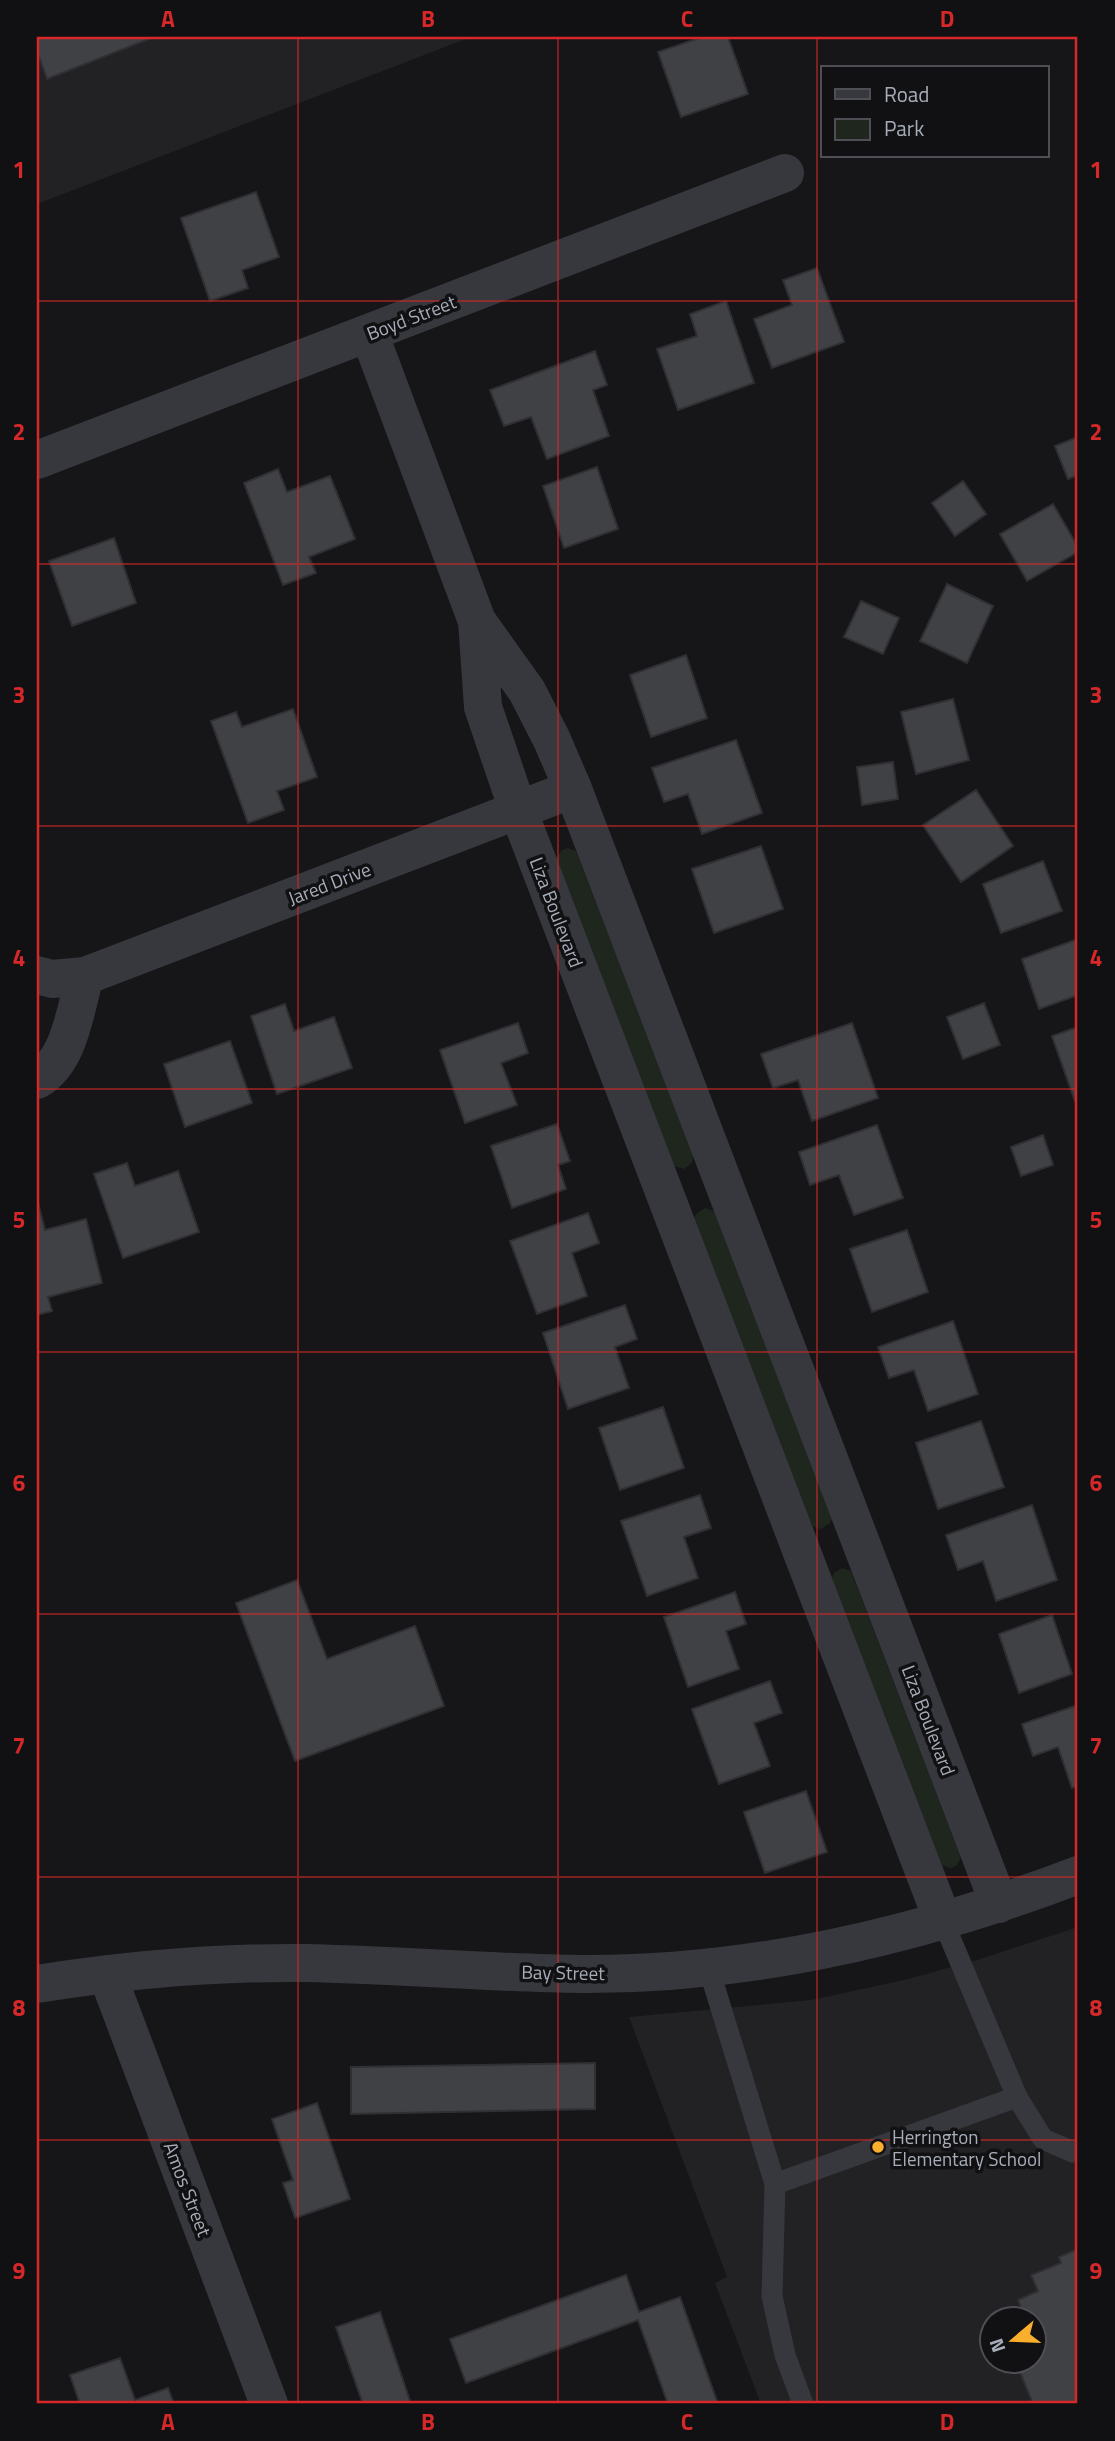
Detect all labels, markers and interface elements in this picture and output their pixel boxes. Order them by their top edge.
text: A [161,1,175,36]
text: B [421,1,435,36]
text: C [681,1,693,36]
text: D [940,1,954,36]
legend [821,66,1048,158]
text: Road [884,78,929,110]
text: Park [884,112,924,144]
text: 1 [13,152,25,187]
text: 1 [1090,152,1102,187]
street label: Boyd Street [362,287,460,347]
text: 2 [13,414,25,449]
text: 2 [1090,414,1102,449]
text: 3 [13,677,25,712]
text: 3 [1090,677,1102,712]
street label: Liza Boulevard [523,853,591,971]
street label: Jared Drive [283,854,375,912]
text: 4 [13,940,25,975]
text: 4 [1090,940,1102,975]
text: 5 [13,1202,25,1237]
text: 5 [1090,1202,1102,1237]
text: 6 [13,1465,26,1500]
text: 6 [1090,1465,1103,1500]
street label: Liza Boulevard [895,1661,963,1779]
text: 7 [13,1728,25,1763]
text: 7 [1090,1728,1102,1763]
street label: Bay Street [521,1957,605,1987]
text: 8 [13,1990,26,2025]
text: 8 [1090,1990,1103,2025]
place label: Herrington Elementary School [892,2122,1041,2173]
street label: Amos Street [157,2137,219,2241]
marker: Herrington Elementary School [870,2139,886,2155]
text: 9 [13,2253,26,2288]
text: 9 [1090,2253,1103,2288]
north arrow [978,2304,1048,2374]
text: N [981,2335,1012,2357]
text: A [161,2404,175,2439]
text: B [421,2404,435,2439]
text: C [681,2404,693,2439]
text: D [940,2404,954,2439]

